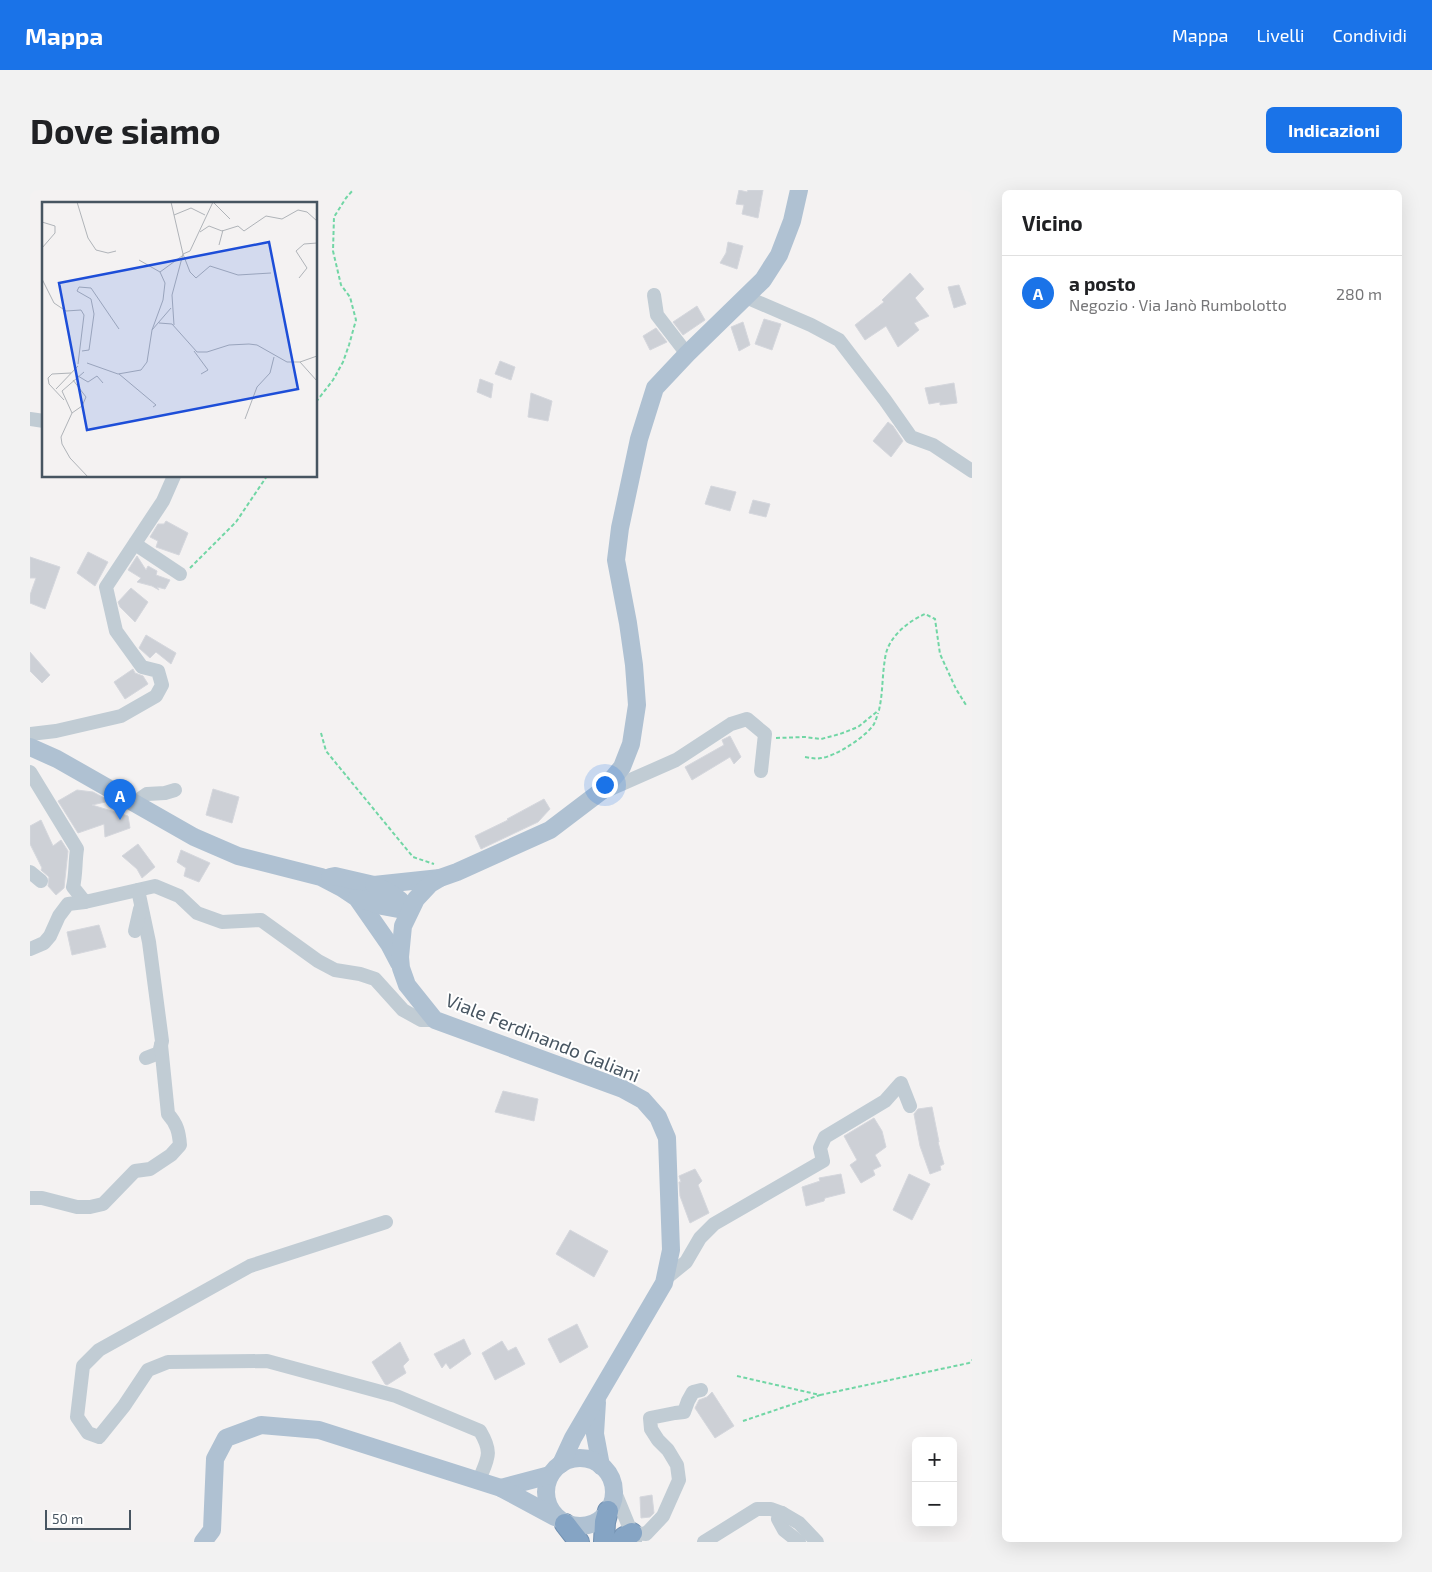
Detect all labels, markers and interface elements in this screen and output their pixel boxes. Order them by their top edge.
text: Mappa [25,21,103,50]
text: Mappa [1172,24,1229,46]
text: Livelli [1257,24,1304,46]
text: Condividi [1332,24,1407,46]
button: Indicazioni [1266,107,1402,153]
text: Dove siamo [30,109,221,151]
inset map [42,202,318,478]
text: Vicino [1022,210,1083,235]
text: a posto [1069,272,1136,295]
text: A [1033,284,1043,303]
text: 280 m [1336,284,1382,303]
text: Negozio · Via Janò Rumbolotto [1069,295,1287,314]
your location [592,772,618,798]
pin: A [104,779,136,820]
street label: Viale Ferdinando Galiani [443,988,643,1086]
map controls [912,1437,957,1527]
button: + [912,1437,957,1482]
button: − [912,1482,957,1527]
scale bar [45,1507,131,1530]
text: 50 m [52,1510,83,1527]

